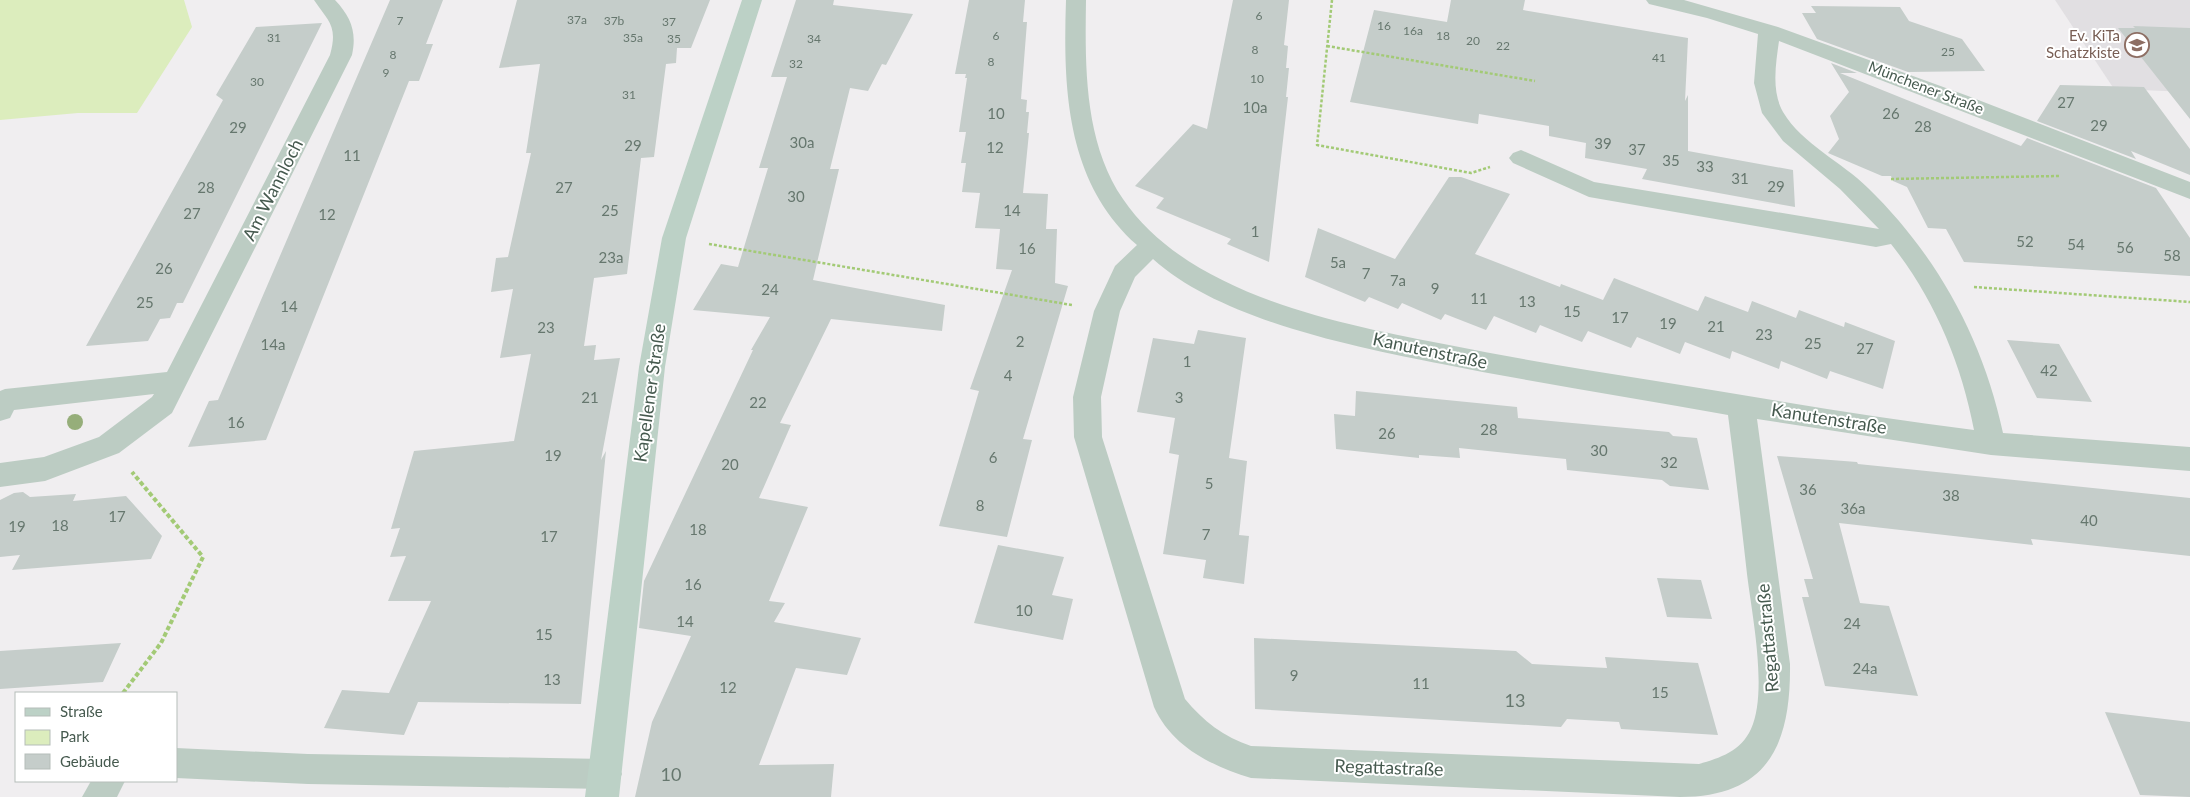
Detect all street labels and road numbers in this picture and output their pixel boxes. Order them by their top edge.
street label: Münchener Straße [1866,57,1987,117]
street label: Am Wannloch [237,135,307,244]
street label: Kapellener Straße [628,322,670,464]
street label: Kanutenstraße [1371,327,1489,373]
street label: Kanutenstraße [1770,398,1888,438]
street label: Regattastraße [1751,583,1783,693]
street label: Regattastraße [1334,754,1444,780]

